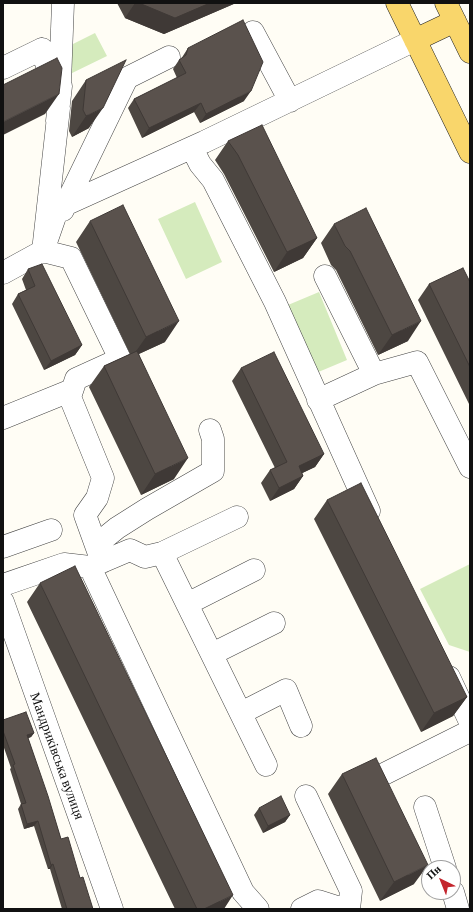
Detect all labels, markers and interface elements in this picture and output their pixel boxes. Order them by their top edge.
street label: Мандриківська вулиця [26,690,88,822]
north arrow [421,860,461,900]
text: Пн [424,862,443,881]

